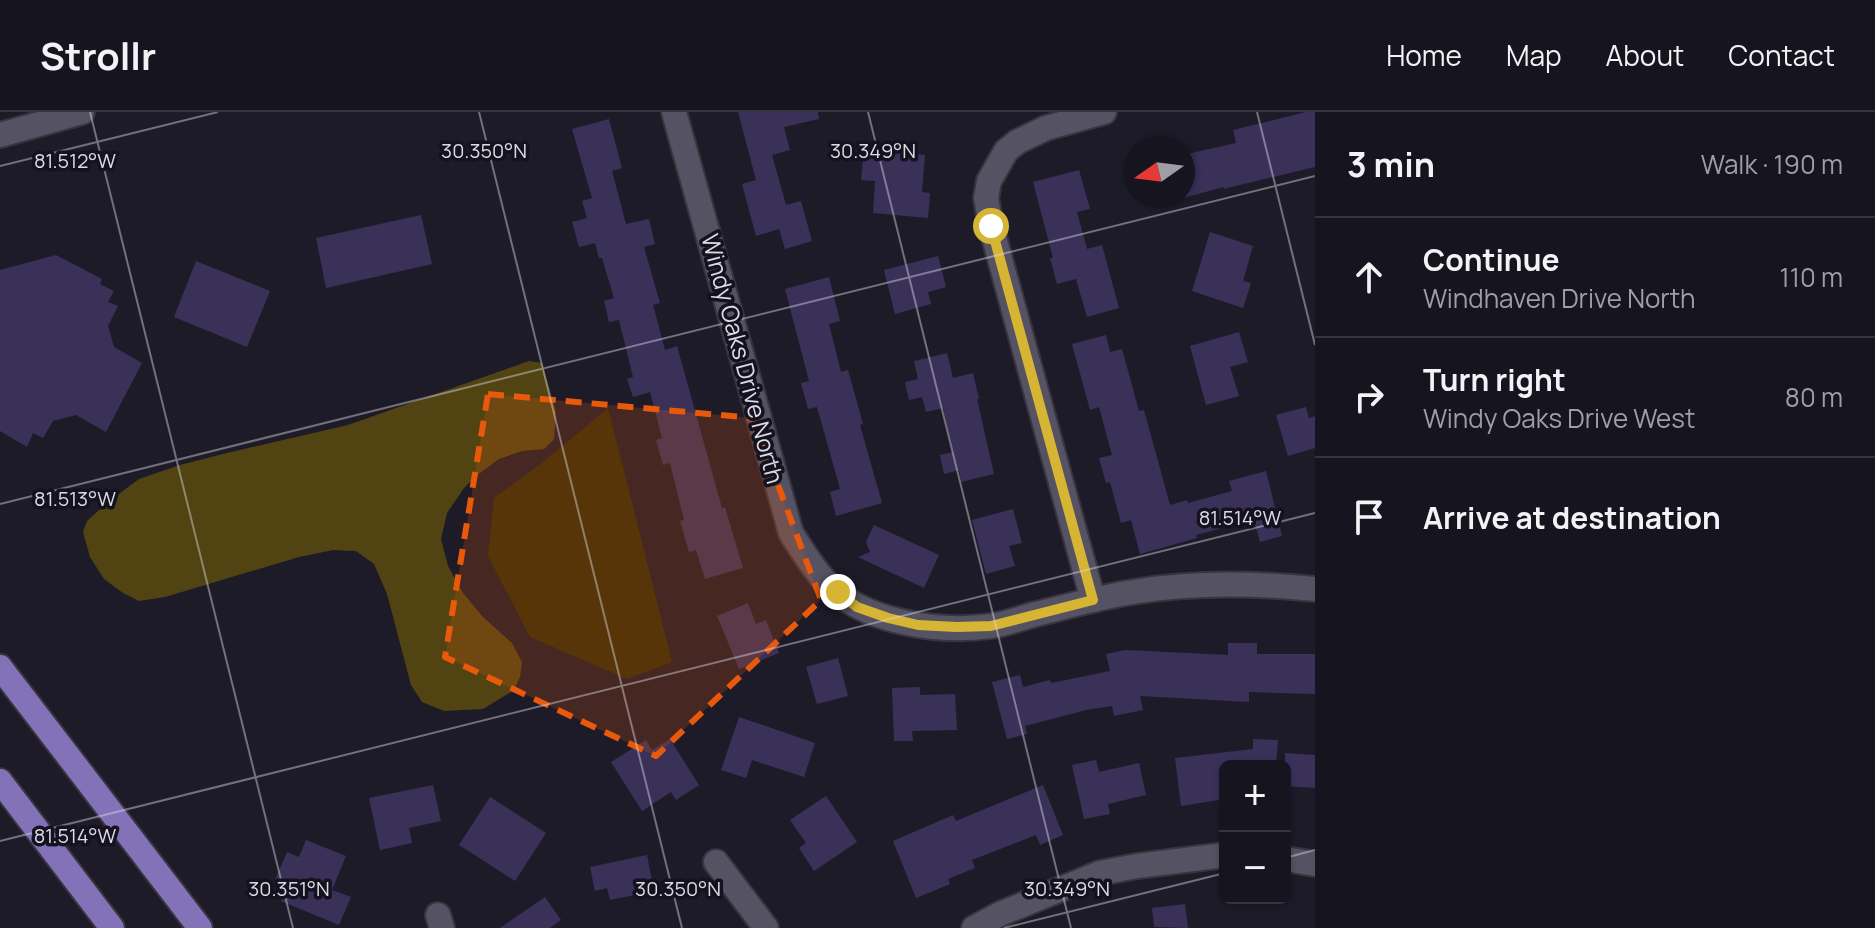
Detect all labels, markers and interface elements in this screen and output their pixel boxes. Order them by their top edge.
text: Strollr [40,29,156,81]
text: Home [1386,36,1462,74]
text: Map [1506,36,1562,74]
text: About [1606,36,1684,74]
text: Contact [1728,36,1835,74]
north arrow [1123,136,1195,208]
text: 30.350°N [441,137,527,164]
text: 30.349°N [830,137,916,164]
text: 3 min [1347,141,1435,187]
text: Walk · 190 m [1701,146,1843,182]
text: 81.512°W [34,147,116,174]
route start [973,208,1009,244]
street label: Windy Oaks Drive North [694,230,793,487]
text: Continue [1423,239,1559,280]
icon: ahead [1347,255,1391,299]
text: 110 m [1780,259,1843,295]
text: Windhaven Drive North [1423,280,1696,316]
text: Turn right [1423,359,1566,400]
icon: right [1347,375,1391,419]
text: 80 m [1785,379,1843,415]
text: Windy Oaks Drive West [1423,400,1695,436]
text: 81.513°W [34,485,116,512]
icon: arrive [1347,495,1391,539]
text: Arrive at destination [1423,497,1721,538]
text: 81.514°W [1199,504,1282,531]
route end [820,574,856,610]
map controls [1219,760,1291,904]
button: + [1219,760,1291,832]
text: 81.514°W [34,822,117,849]
button: − [1219,832,1291,904]
text: 30.351°N [248,875,330,902]
text: 30.350°N [635,875,721,902]
text: 30.349°N [1024,875,1110,902]

